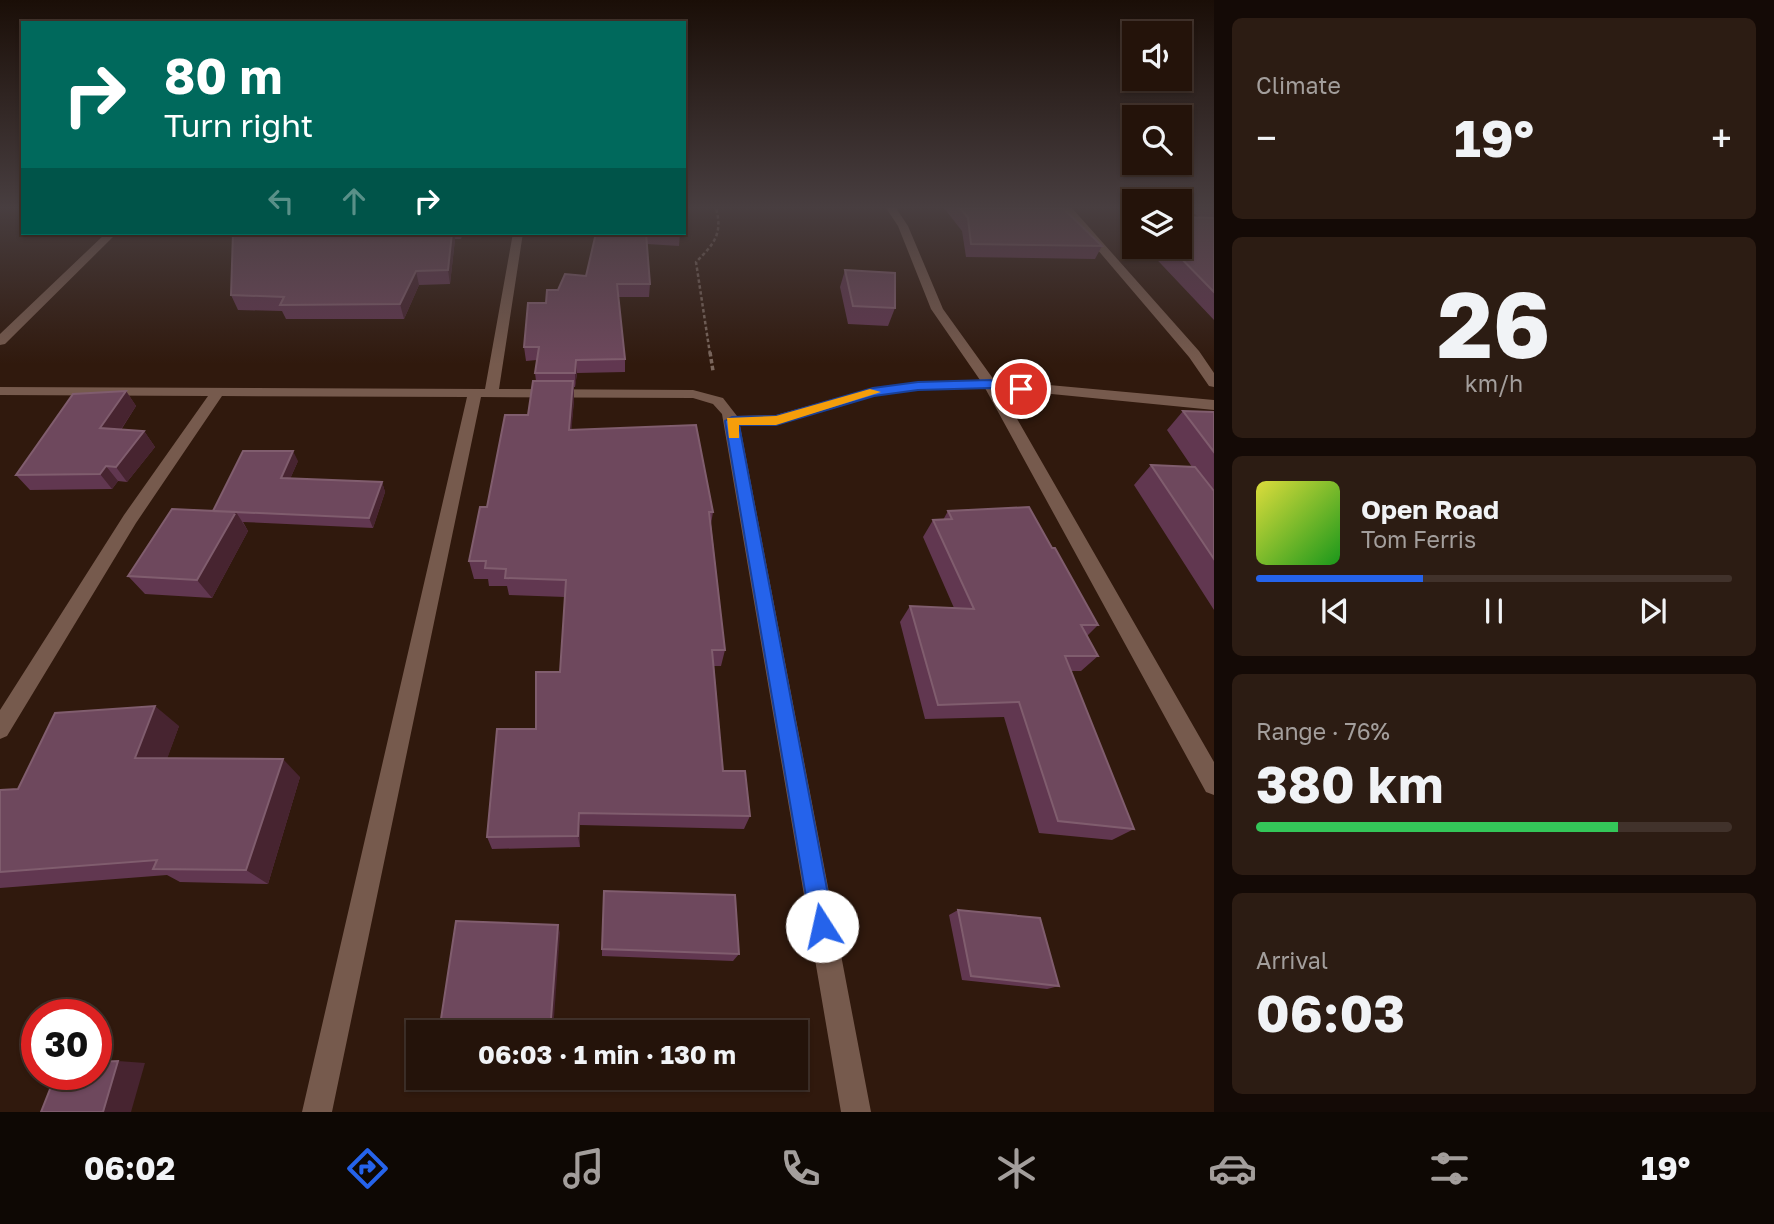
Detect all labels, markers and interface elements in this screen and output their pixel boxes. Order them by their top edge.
map controls [1122,21,1192,259]
button: sound [1122,21,1192,91]
text: 80 m [164,46,282,105]
icon: right [49,49,140,140]
text: Climate [1256,71,1341,99]
button: search [1122,105,1192,175]
text: Turn right [164,106,313,144]
text: 19° [1454,106,1534,168]
text: − [1256,115,1277,160]
text: + [1711,115,1732,160]
icon: left [262,182,300,220]
icon: ahead [335,182,373,220]
icon: right [408,182,446,220]
button: layers [1122,189,1192,259]
text: 26 [1437,269,1551,378]
pin [991,359,1051,419]
text: km/h [1465,369,1523,397]
icon: arrive [1002,370,1040,408]
text: Open Road [1361,494,1499,525]
text: Tom Ferris [1361,525,1476,553]
icon: previous [1316,592,1354,630]
icon: pause [1475,592,1513,630]
icon: next [1634,592,1672,630]
text: Range · 76% [1256,717,1390,745]
text: 380 km [1256,752,1443,814]
position arrow [785,889,859,963]
text: Arrival [1256,946,1328,974]
text: 06:03 [1256,981,1405,1043]
speed limit sign: 30 [21,999,112,1090]
text: 06:03 · 1 min · 130 m [478,1039,736,1070]
icon: directions [343,1144,392,1193]
icon: music [559,1144,608,1193]
icon: phone [776,1144,825,1193]
icon: climate [992,1144,1041,1193]
icon: car [1208,1144,1257,1193]
icon: filters [1425,1144,1474,1193]
text: 06:02 [84,1149,175,1187]
text: 19° [1641,1149,1690,1187]

